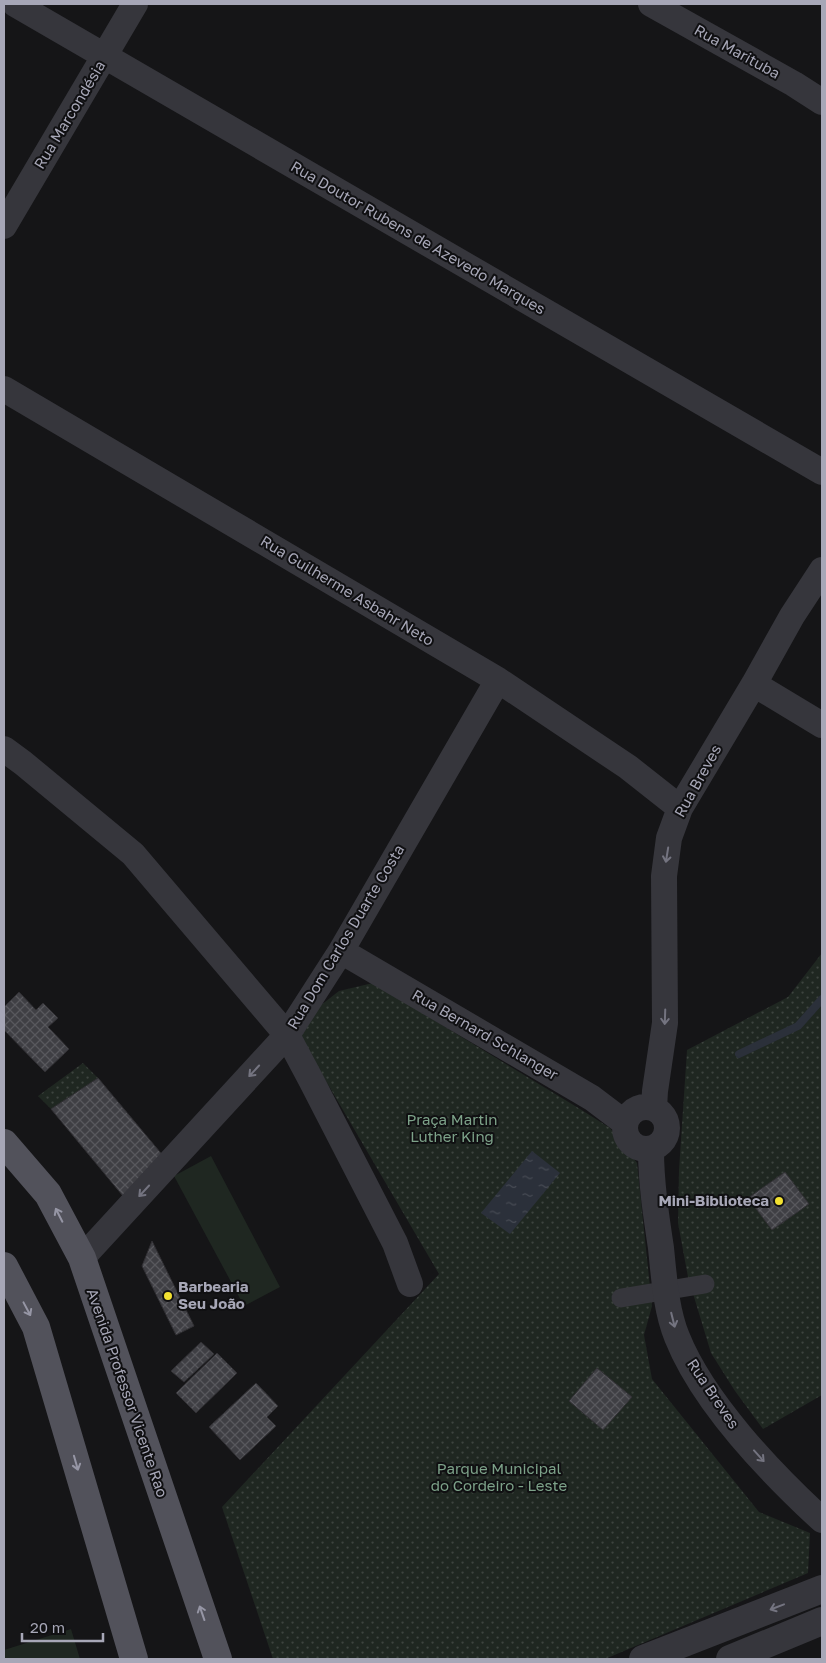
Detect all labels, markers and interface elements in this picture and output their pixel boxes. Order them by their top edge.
street label: Rua Marituba [691,20,783,82]
street label: Rua Marcondésia [30,57,109,172]
street label: Rua Doutor Rubens de Azevedo Marques [288,157,549,318]
street label: Rua Guilherme Asbahr Neto [258,531,437,649]
street label: Rua Breves [670,741,724,820]
street label: Rua Dom Carlos Duarte Costa [283,841,407,1032]
one-way arrow [661,846,671,862]
street label: Rua Bernard Schlanger [409,985,562,1083]
one-way arrow [660,1008,670,1025]
one-way arrow [248,1065,260,1077]
park label: Praça Martin Luther King [406,1110,498,1145]
one-way arrow [138,1184,150,1197]
place label: Mini-Biblioteca [659,1191,769,1209]
marker: Mini-Biblioteca [773,1195,785,1207]
one-way arrow [54,1208,63,1223]
place label: Barbearia Seu João [178,1277,249,1312]
street label: Avenida Professor Vicente Rao [84,1286,172,1499]
marker: Barbearia Seu João [162,1290,174,1302]
one-way arrow [23,1301,32,1316]
one-way arrow [669,1312,678,1328]
street label: Rua Breves [684,1355,744,1432]
one-way arrow [753,1449,765,1462]
one-way arrow [72,1455,82,1471]
park label: Parque Municipal do Cordeiro - Leste [431,1459,568,1494]
one-way arrow [770,1603,785,1612]
one-way arrow [197,1606,206,1621]
scale bar [22,1610,104,1642]
text: 20 m [30,1618,65,1636]

